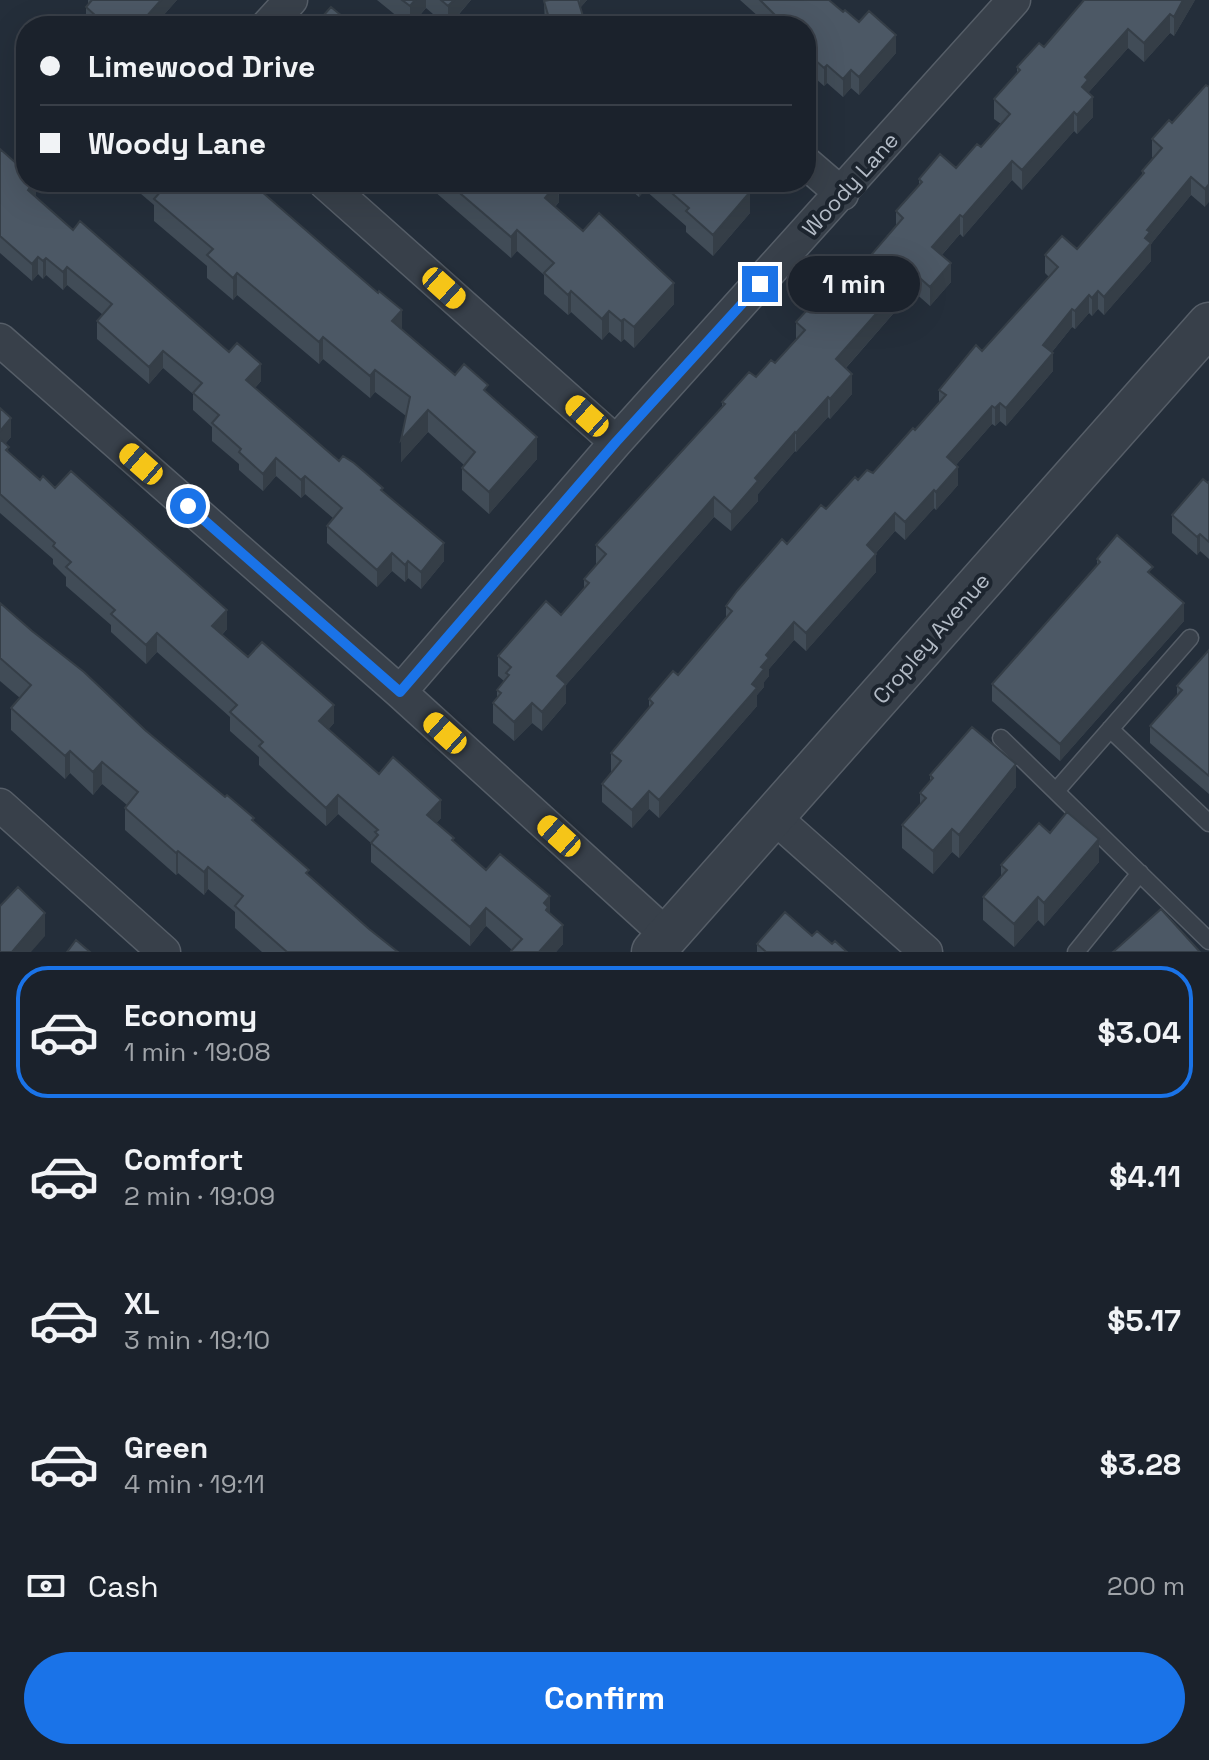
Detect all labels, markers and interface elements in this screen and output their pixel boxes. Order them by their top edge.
text: Limewood Drive [88,47,315,86]
text: Woody Lane [88,124,266,163]
street label: Woody Lane [796,126,904,242]
callout: 1 min [788,256,920,312]
car [418,263,470,313]
route end [742,266,778,302]
text: 1 min [822,267,886,301]
car [561,391,613,441]
car [115,439,167,489]
route start [170,488,206,524]
street label: Cropley Avenue [866,567,996,709]
car [419,708,471,758]
car [533,811,585,861]
icon: car [28,996,100,1068]
text: Economy [124,996,257,1035]
text: $3.04 [1097,1013,1181,1052]
text: 1 min · 19:08 [124,1035,271,1069]
icon: car [28,1140,100,1212]
text: Comfort [124,1140,243,1179]
text: $4.11 [1109,1157,1181,1196]
text: 2 min · 19:09 [124,1179,275,1213]
icon: car [28,1284,100,1356]
text: XL [124,1284,160,1323]
text: $5.17 [1107,1301,1181,1340]
text: 3 min · 19:10 [124,1323,270,1357]
icon: car [28,1428,100,1500]
text: Green [124,1428,208,1467]
text: $3.28 [1100,1445,1181,1484]
text: 4 min · 19:11 [124,1467,265,1501]
icon: cash [24,1564,68,1608]
text: Cash [88,1567,159,1606]
text: 200 m [1107,1569,1185,1603]
button: Confirm [24,1652,1185,1744]

